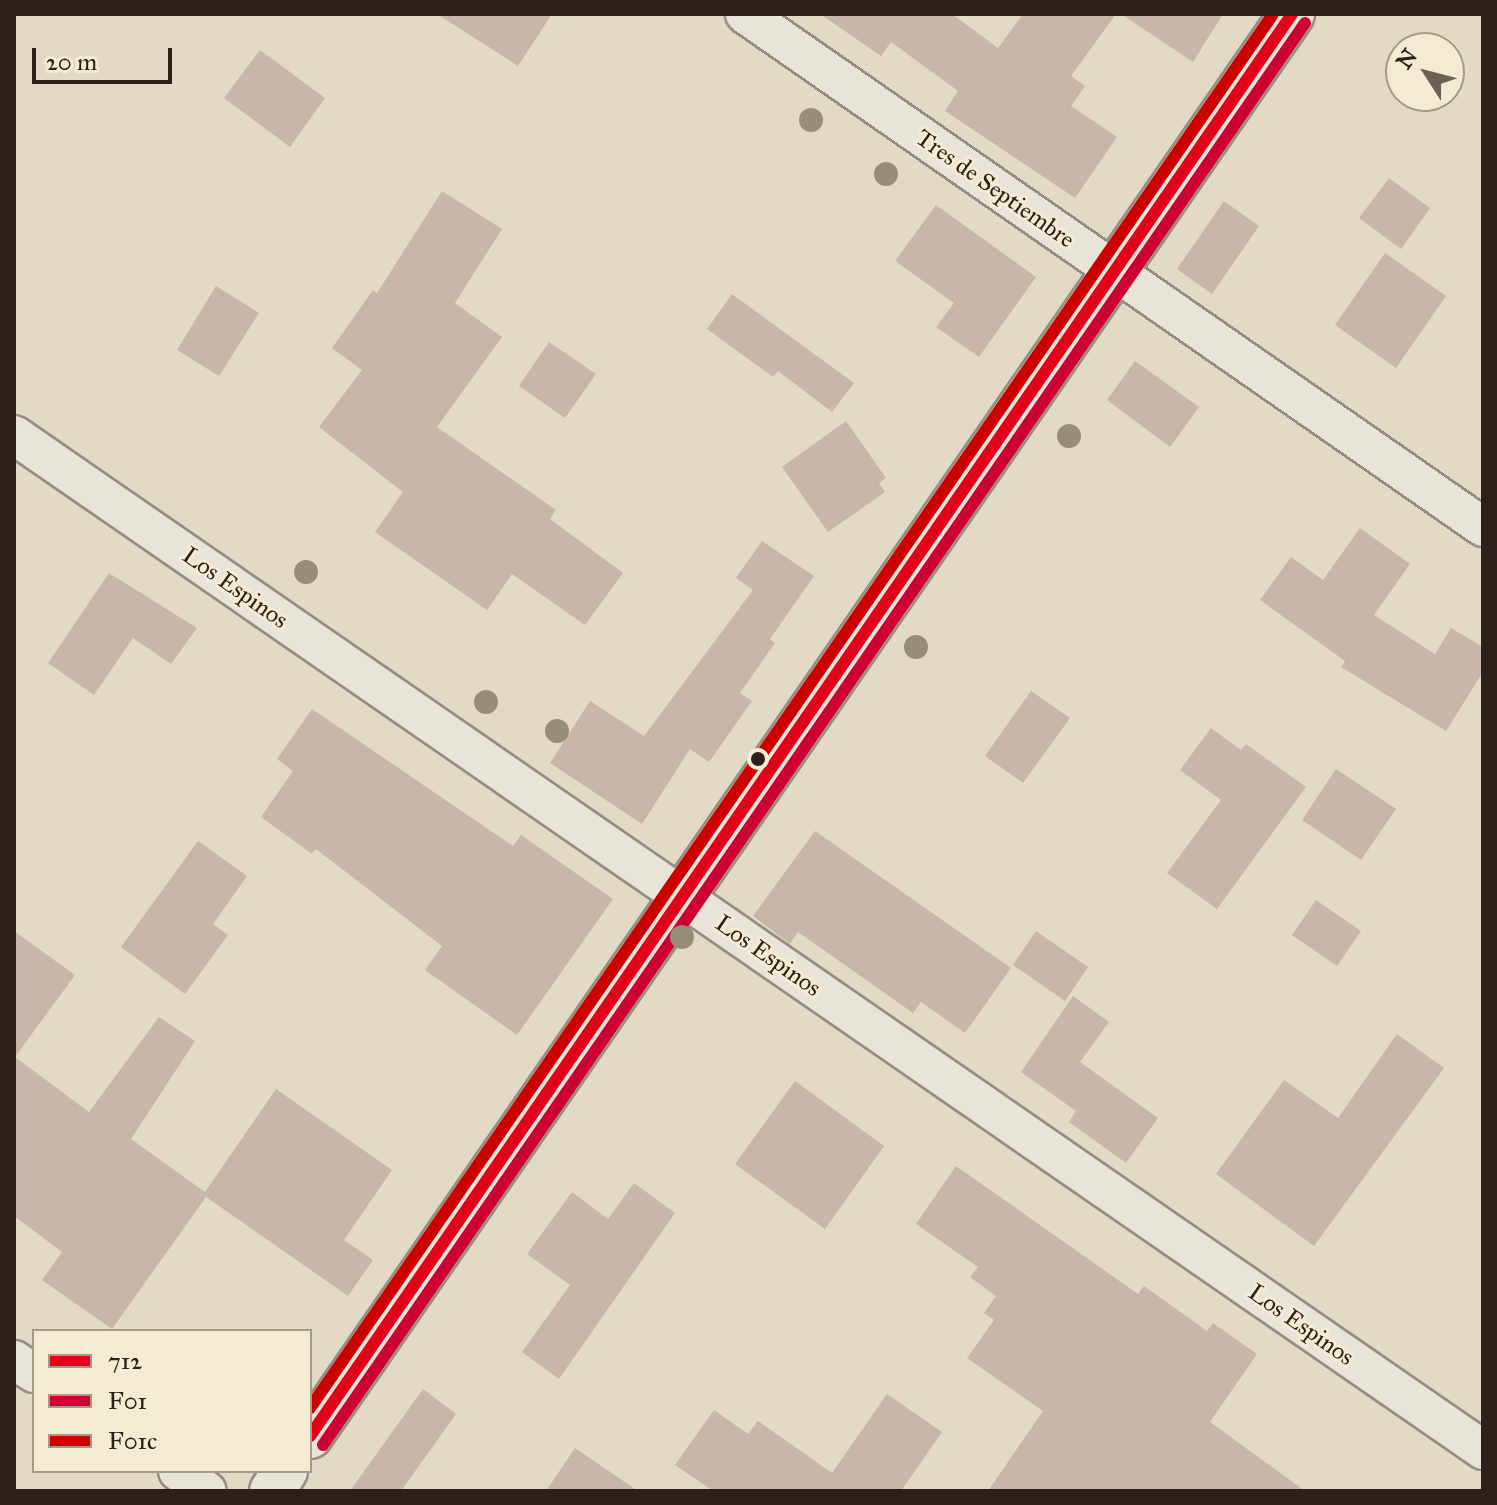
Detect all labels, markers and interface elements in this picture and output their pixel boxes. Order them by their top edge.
scale bar [36,32,176,82]
north arrow [1385,32,1465,112]
text: N [1390,43,1423,74]
text: 20 m [46,47,97,77]
street label: Tres de Septiembre [910,124,1080,254]
street label: Los Espinos [177,541,293,635]
unlabelled marker [750,751,766,767]
street label: Los Espinos [710,909,826,1003]
street label: Los Espinos [1243,1278,1359,1372]
legend [32,1329,312,1473]
text: 712 [108,1346,142,1376]
text: F01 [108,1386,147,1416]
text: F01c [108,1426,157,1456]

